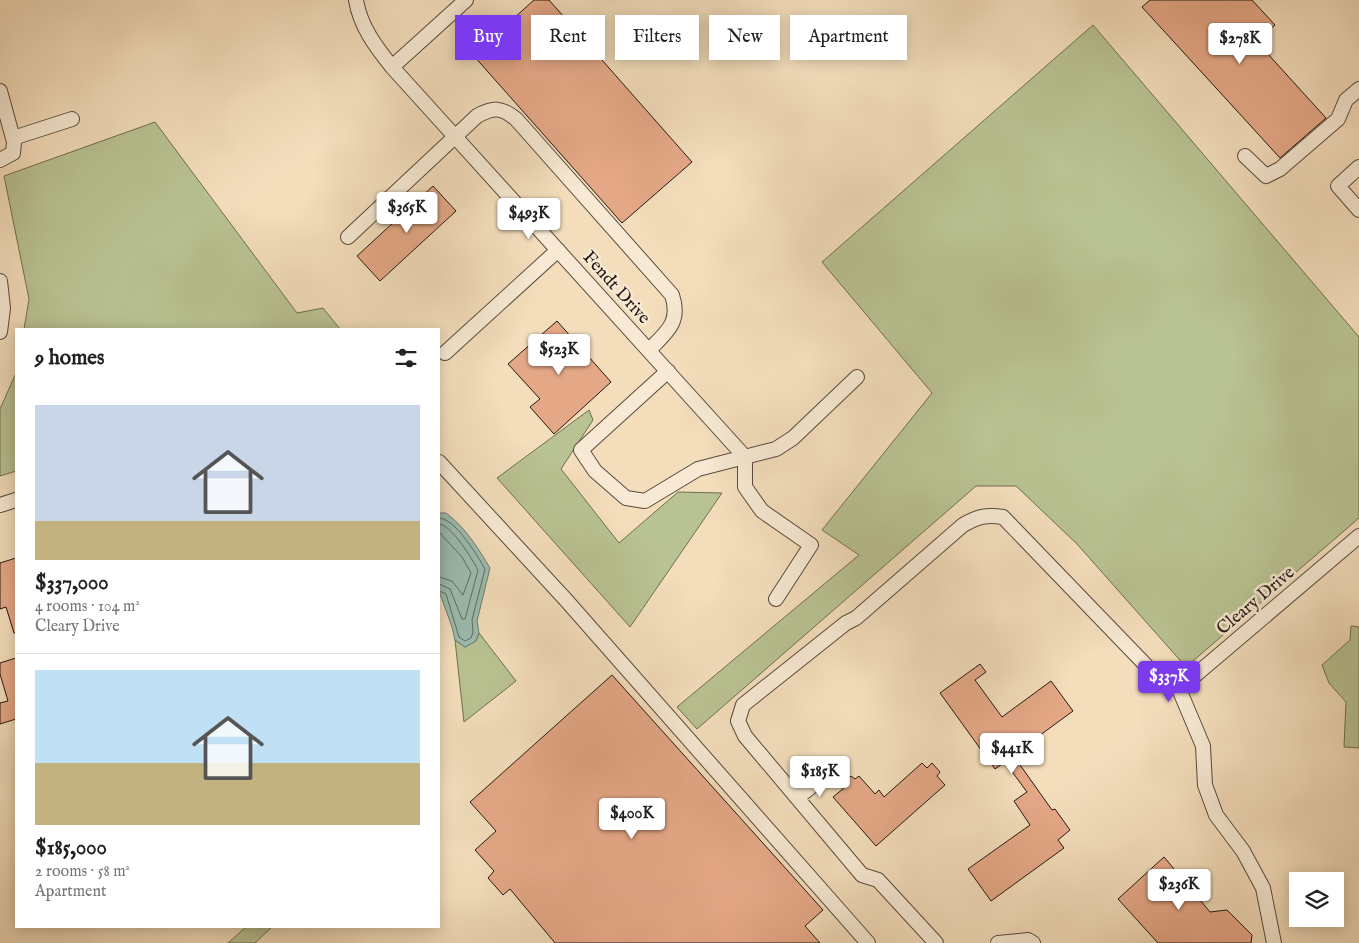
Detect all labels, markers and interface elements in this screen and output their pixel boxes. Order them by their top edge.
chip: Buy [455,15,521,60]
chip: Rent [531,15,605,60]
chip: Filters [615,15,699,60]
chip: New [709,15,780,60]
chip: Apartment [790,15,907,60]
pin: $278K [1205,22,1275,65]
text: $278K [1219,29,1261,49]
pin: $365K [372,192,442,234]
text: $365K [388,198,426,218]
pin: $493K [494,198,564,240]
text: $493K [508,204,550,224]
street label: Fendt Drive [577,247,655,329]
pin: $523K [524,334,594,376]
text: $523K [539,340,579,360]
icon: filters [392,344,420,372]
text: 9 homes [35,345,104,372]
icon: home [183,437,273,527]
street label: Cleary Drive [1212,562,1300,641]
text: $337,000 [35,570,109,597]
text: 4 rooms · 104 m² [35,597,140,617]
text: Cleary Drive [35,617,120,637]
pin: $337K [1134,660,1204,703]
text: $337K [1149,667,1189,687]
icon: home [183,703,273,793]
pin: $441K [977,732,1047,775]
text: $441K [991,739,1033,759]
pin: $185K [785,756,855,798]
text: $185K [801,762,839,782]
pin: $400K [597,798,667,840]
text: $400K [610,804,654,824]
text: $185,000 [35,835,107,862]
text: 2 rooms · 58 m² [35,862,130,882]
pin: $236K [1144,868,1214,911]
map controls [1289,872,1344,927]
button: layers [1289,872,1344,927]
text: $236K [1159,875,1199,895]
text: Apartment [35,882,106,902]

